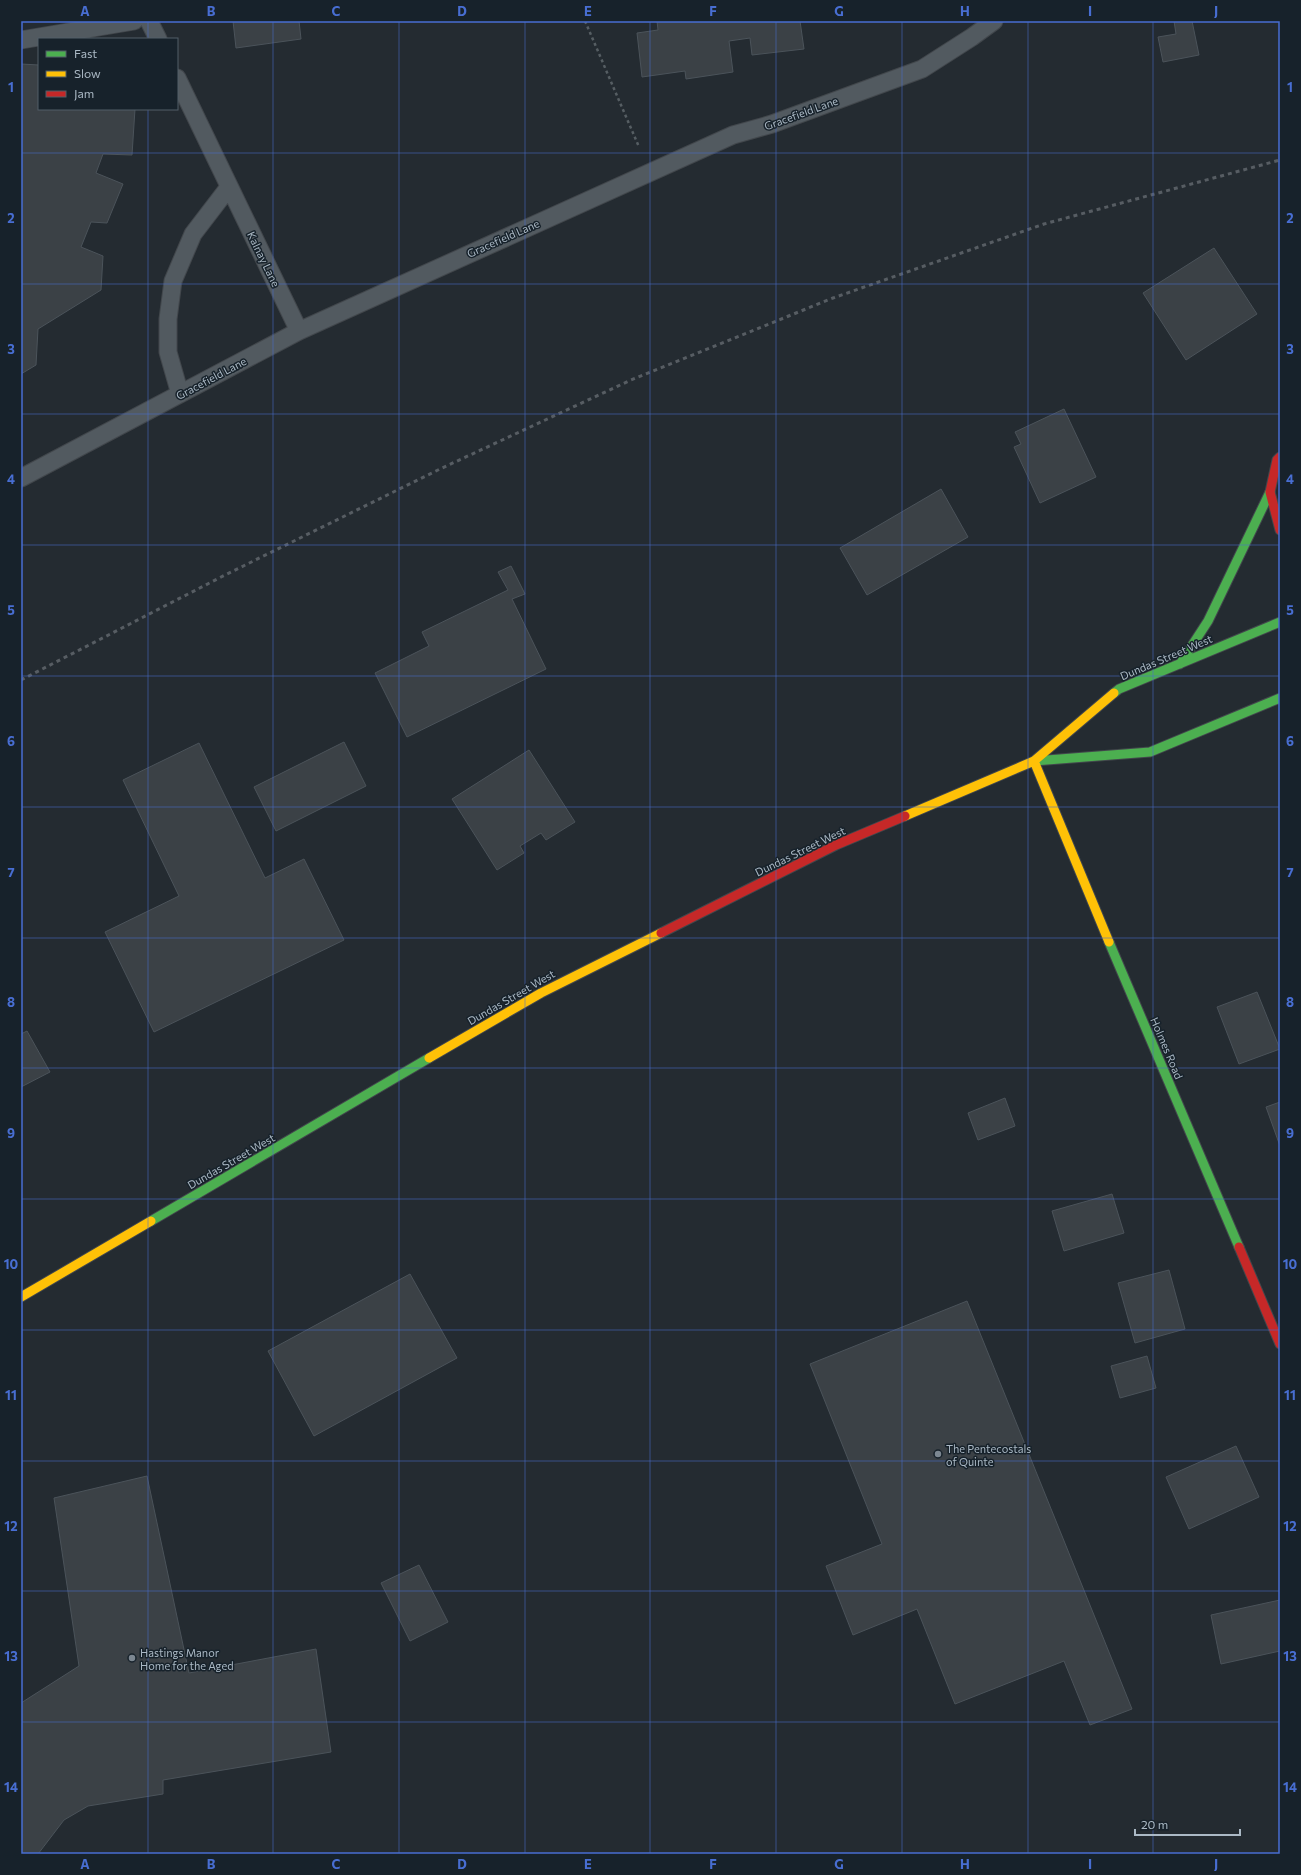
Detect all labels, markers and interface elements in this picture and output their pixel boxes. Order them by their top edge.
text: A [80,3,90,19]
text: B [207,3,216,19]
text: C [332,3,341,19]
text: D [457,3,467,19]
text: E [584,3,592,19]
text: F [709,3,717,19]
text: G [834,3,844,19]
text: H [960,3,970,19]
text: I [1088,3,1092,19]
text: J [1214,3,1218,19]
legend [38,38,178,110]
text: Fast [74,46,97,60]
text: Slow [74,66,101,80]
text: 1 [8,79,14,95]
text: 1 [1287,79,1293,95]
text: Jam [74,86,94,101]
street label: Gracefield Lane [762,94,840,132]
text: 2 [7,210,15,226]
text: 2 [1286,210,1294,226]
street label: Gracefield Lane [465,216,541,260]
street label: Kalnay Lane [245,229,283,289]
text: 3 [7,341,15,357]
text: 3 [1286,341,1294,357]
street label: Gracefield Lane [174,354,249,402]
text: 4 [7,471,15,487]
text: 4 [1286,471,1294,487]
text: 5 [7,602,15,618]
text: 5 [1286,602,1294,618]
street label: Dundas Street West [1118,632,1214,682]
text: 6 [7,733,15,749]
text: 6 [1286,733,1294,749]
street label: Dundas Street West [753,823,848,878]
text: 7 [7,864,15,880]
text: 7 [1286,864,1294,880]
street label: Dundas Street West [465,966,557,1027]
text: 8 [7,994,15,1010]
text: 8 [1286,994,1294,1010]
street label: Holmes Road [1148,1015,1186,1081]
text: 9 [7,1125,15,1141]
text: 9 [1286,1125,1294,1141]
street label: Dundas Street West [185,1130,277,1191]
text: 10 [4,1256,19,1272]
text: 10 [1283,1256,1298,1272]
text: 11 [5,1387,17,1403]
text: 11 [1284,1387,1296,1403]
place label: The Pentecostals of Quinte [946,1442,1031,1468]
marker: The Pentecostals of Quinte [933,1449,943,1459]
text: 12 [4,1518,18,1534]
text: 12 [1283,1518,1297,1534]
place label: Hastings Manor Home for the Aged [140,1646,234,1672]
text: 13 [4,1648,18,1664]
text: 13 [1283,1648,1297,1664]
marker: Hastings Manor Home for the Aged [127,1653,137,1663]
text: 14 [4,1779,18,1795]
text: 14 [1283,1779,1297,1795]
scale bar [1135,1811,1240,1837]
text: 20 m [1141,1817,1168,1831]
text: A [80,1856,90,1872]
text: B [207,1856,216,1872]
text: C [332,1856,341,1872]
text: D [457,1856,467,1872]
text: E [584,1856,592,1872]
text: F [709,1856,717,1872]
text: G [834,1856,844,1872]
text: H [960,1856,970,1872]
text: I [1088,1856,1092,1872]
text: J [1214,1856,1218,1872]

